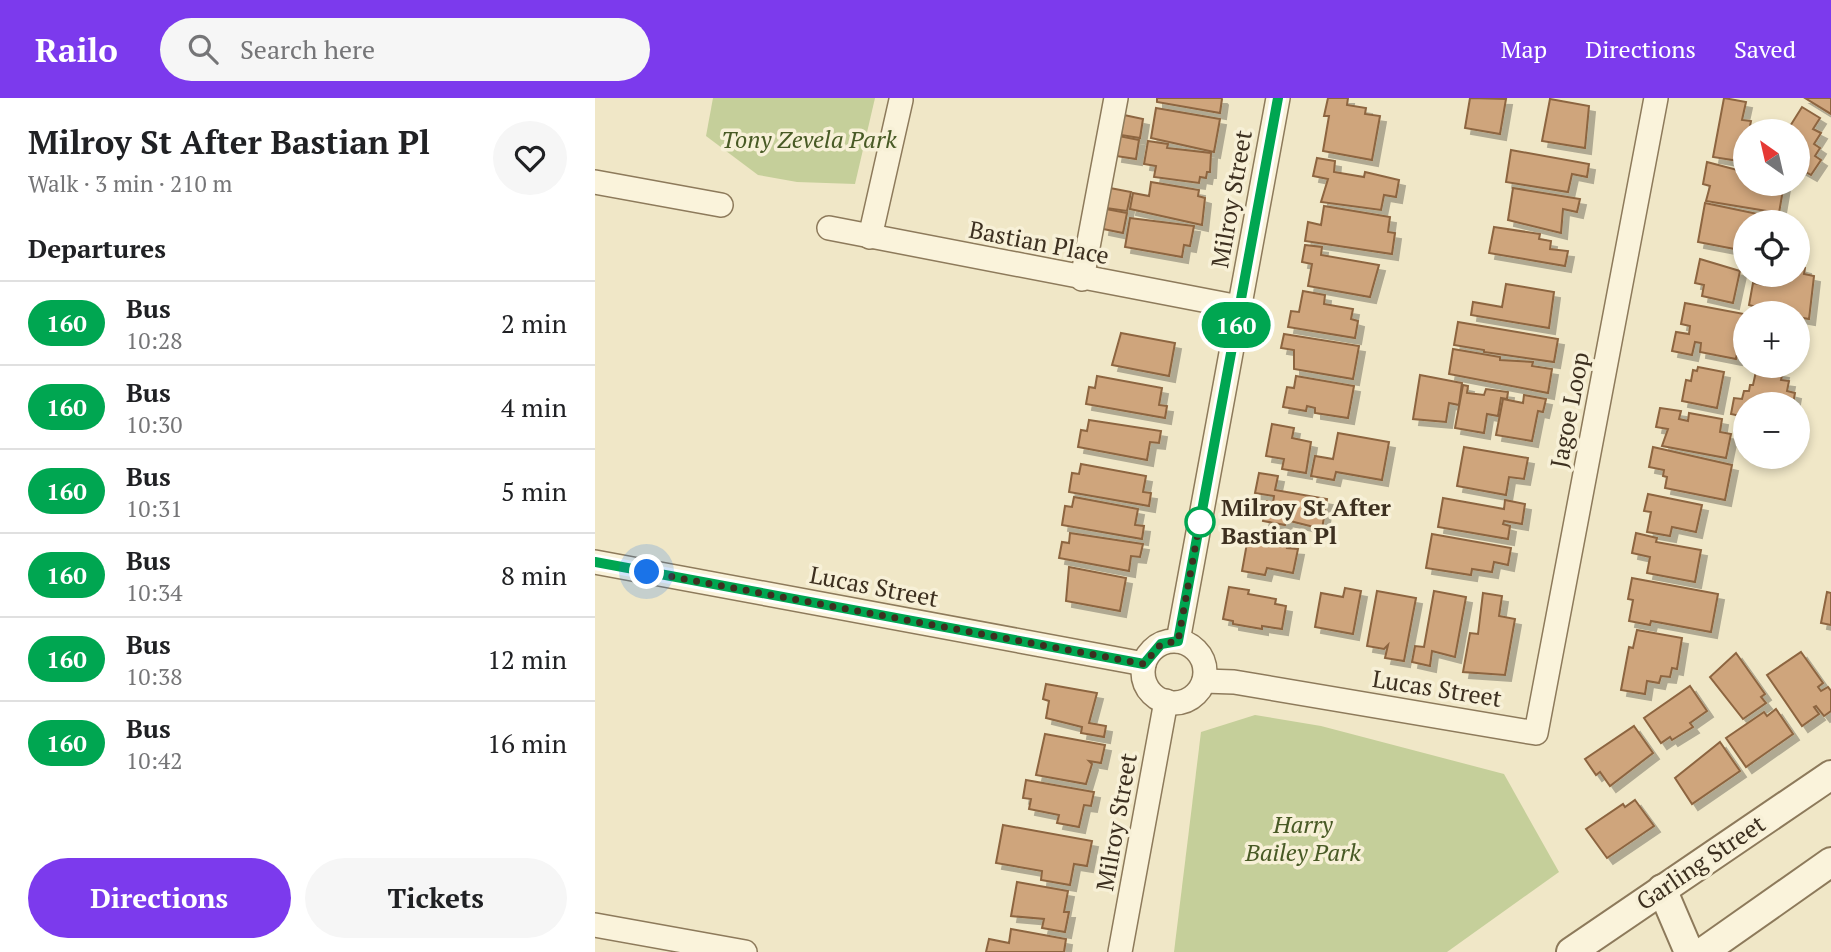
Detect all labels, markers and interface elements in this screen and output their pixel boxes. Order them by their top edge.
search box [160,18,650,81]
text: Railo [35,28,118,71]
icon: search [184,30,222,68]
text: Search here [240,32,375,66]
text: Map [1501,33,1547,65]
text: Directions [1585,33,1696,65]
text: Saved [1734,33,1796,65]
north arrow [1733,119,1809,196]
map controls [1733,119,1810,469]
text: Milroy St After Bastian Pl [28,120,430,163]
button: heart [493,121,567,195]
park label: Tony Zevela Park [721,123,897,155]
street label: Milroy Street [1203,127,1259,270]
text: Walk · 3 min · 210 m [28,168,232,199]
button: locate [1733,210,1810,287]
street label: Bastian Place [966,213,1112,271]
text: Departures [28,231,166,265]
text: Bus [126,291,171,325]
button: + [1733,301,1810,378]
line badge: 160 [1196,302,1276,348]
text: 2 min [501,306,567,340]
text: 160 [46,307,87,339]
text: 160 [1216,309,1256,341]
text: 10:28 [126,325,183,356]
street label: Jagoe Loop [1542,349,1596,470]
text: Bus [126,375,171,409]
text: 4 min [501,390,567,424]
text: 160 [46,391,87,423]
button: − [1733,392,1810,469]
text: 10:30 [126,409,183,440]
text: Bus [126,459,171,493]
text: 5 min [501,474,567,508]
text: 160 [46,475,87,507]
place label: Milroy St After Bastian Pl [1221,491,1392,551]
text: 10:31 [126,493,183,524]
marker: Milroy St After Bastian Pl [1185,507,1215,537]
text: Bus [126,543,171,577]
your location [629,554,664,589]
text: 8 min [501,558,567,592]
street label: Lucas Street [807,558,941,614]
text: 160 [46,559,87,591]
text: 10:34 [126,577,183,608]
text: Bus [126,627,171,661]
text: 12 min [487,642,567,676]
text: 160 [46,643,87,675]
text: 10:38 [126,661,183,692]
street label: Lucas Street [1370,662,1504,714]
text: Bus [126,711,171,745]
text: 16 min [487,726,567,760]
text: 160 [46,727,87,759]
text: 10:42 [126,745,183,776]
street label: Milroy Street [1088,750,1144,893]
street label: Garling Street [1630,807,1771,917]
park label: Harry Bailey Park [1244,808,1361,868]
button: Directions [28,858,291,938]
button: Tickets [305,858,567,938]

